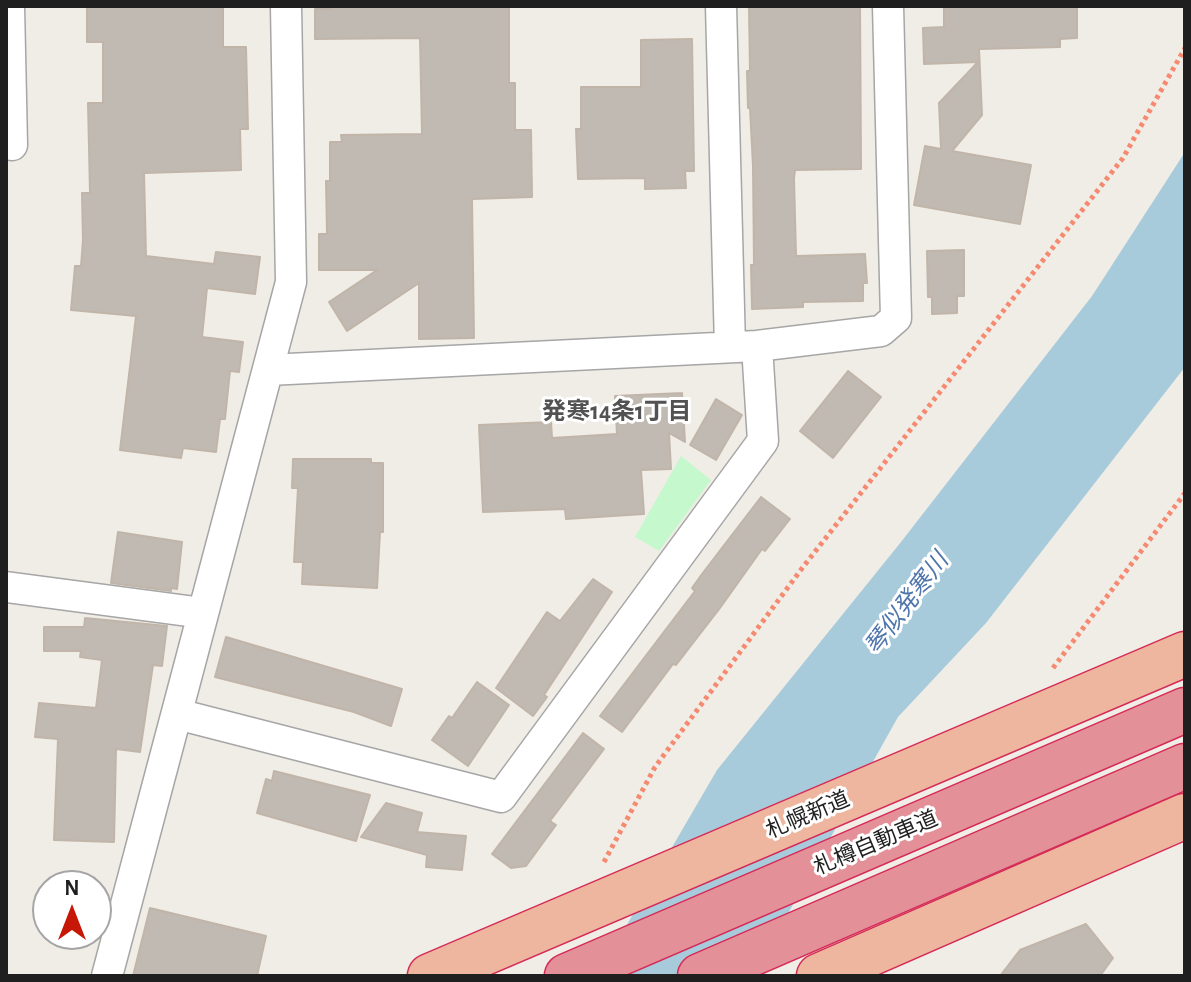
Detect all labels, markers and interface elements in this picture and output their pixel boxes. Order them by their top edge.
district label: 発寒14条1丁目 [542,398,692,426]
water label: 琴似発寒川 [859,547,955,661]
street label: 札幌新道 [762,786,854,844]
street label: 札樽自動車道 [810,805,942,881]
north arrow [32,870,112,950]
text: N [64,877,80,899]

